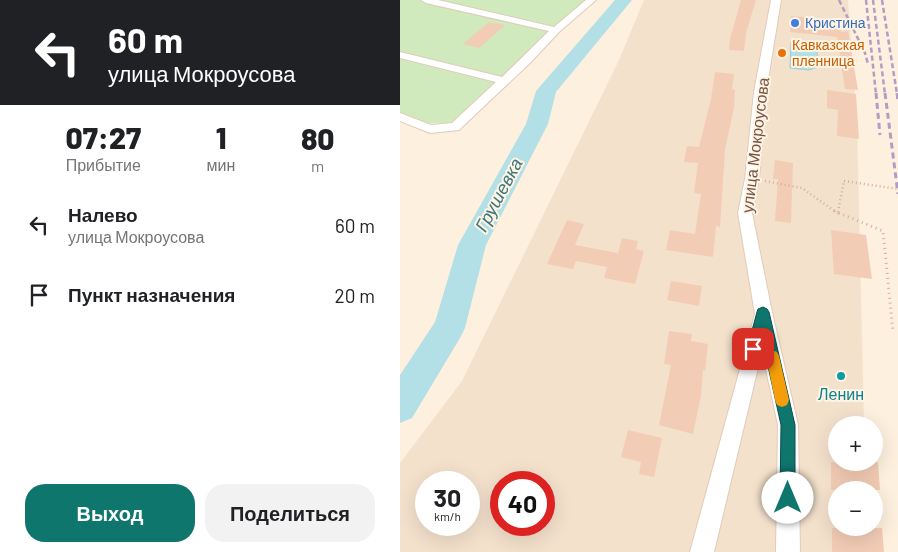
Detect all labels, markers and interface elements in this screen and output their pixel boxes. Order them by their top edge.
place label: Кристина [805,14,866,31]
marker: Кристина [789,17,801,29]
text: 60 m [108,18,183,60]
icon: left [25,20,90,85]
place label: Кавказская пленница [792,36,865,69]
marker: Кавказская пленница [776,47,788,59]
text: улица Мокроусова [108,60,295,86]
street label: улица Мокроусова [737,76,772,214]
text: 07:27 [66,119,141,155]
text: 1 [216,119,226,155]
text: 80 [301,120,335,156]
water label: Грушевка [470,154,527,235]
text: Прибытие [66,155,141,174]
text: мин [207,155,235,174]
text: m [311,156,324,175]
text: Налево [68,203,138,226]
icon: left [25,211,53,239]
text: 60 m [335,214,375,237]
text: улица Мокроусова [68,227,204,246]
icon: arrive [25,281,53,309]
text: Пункт назначения [68,283,235,306]
text: 20 m [335,284,375,307]
pin [732,328,774,370]
icon: arrive [739,335,767,363]
marker: Ленин [835,370,847,382]
place label: Ленин [818,384,864,403]
map controls [828,416,883,536]
button: + [828,416,883,471]
speed limit sign: 40 [490,471,555,536]
position arrow [761,471,813,523]
button: − [828,481,883,536]
text: 30 [434,482,461,512]
button: Выход [25,484,195,542]
button: Поделиться [205,484,375,542]
text: km/h [434,509,461,523]

